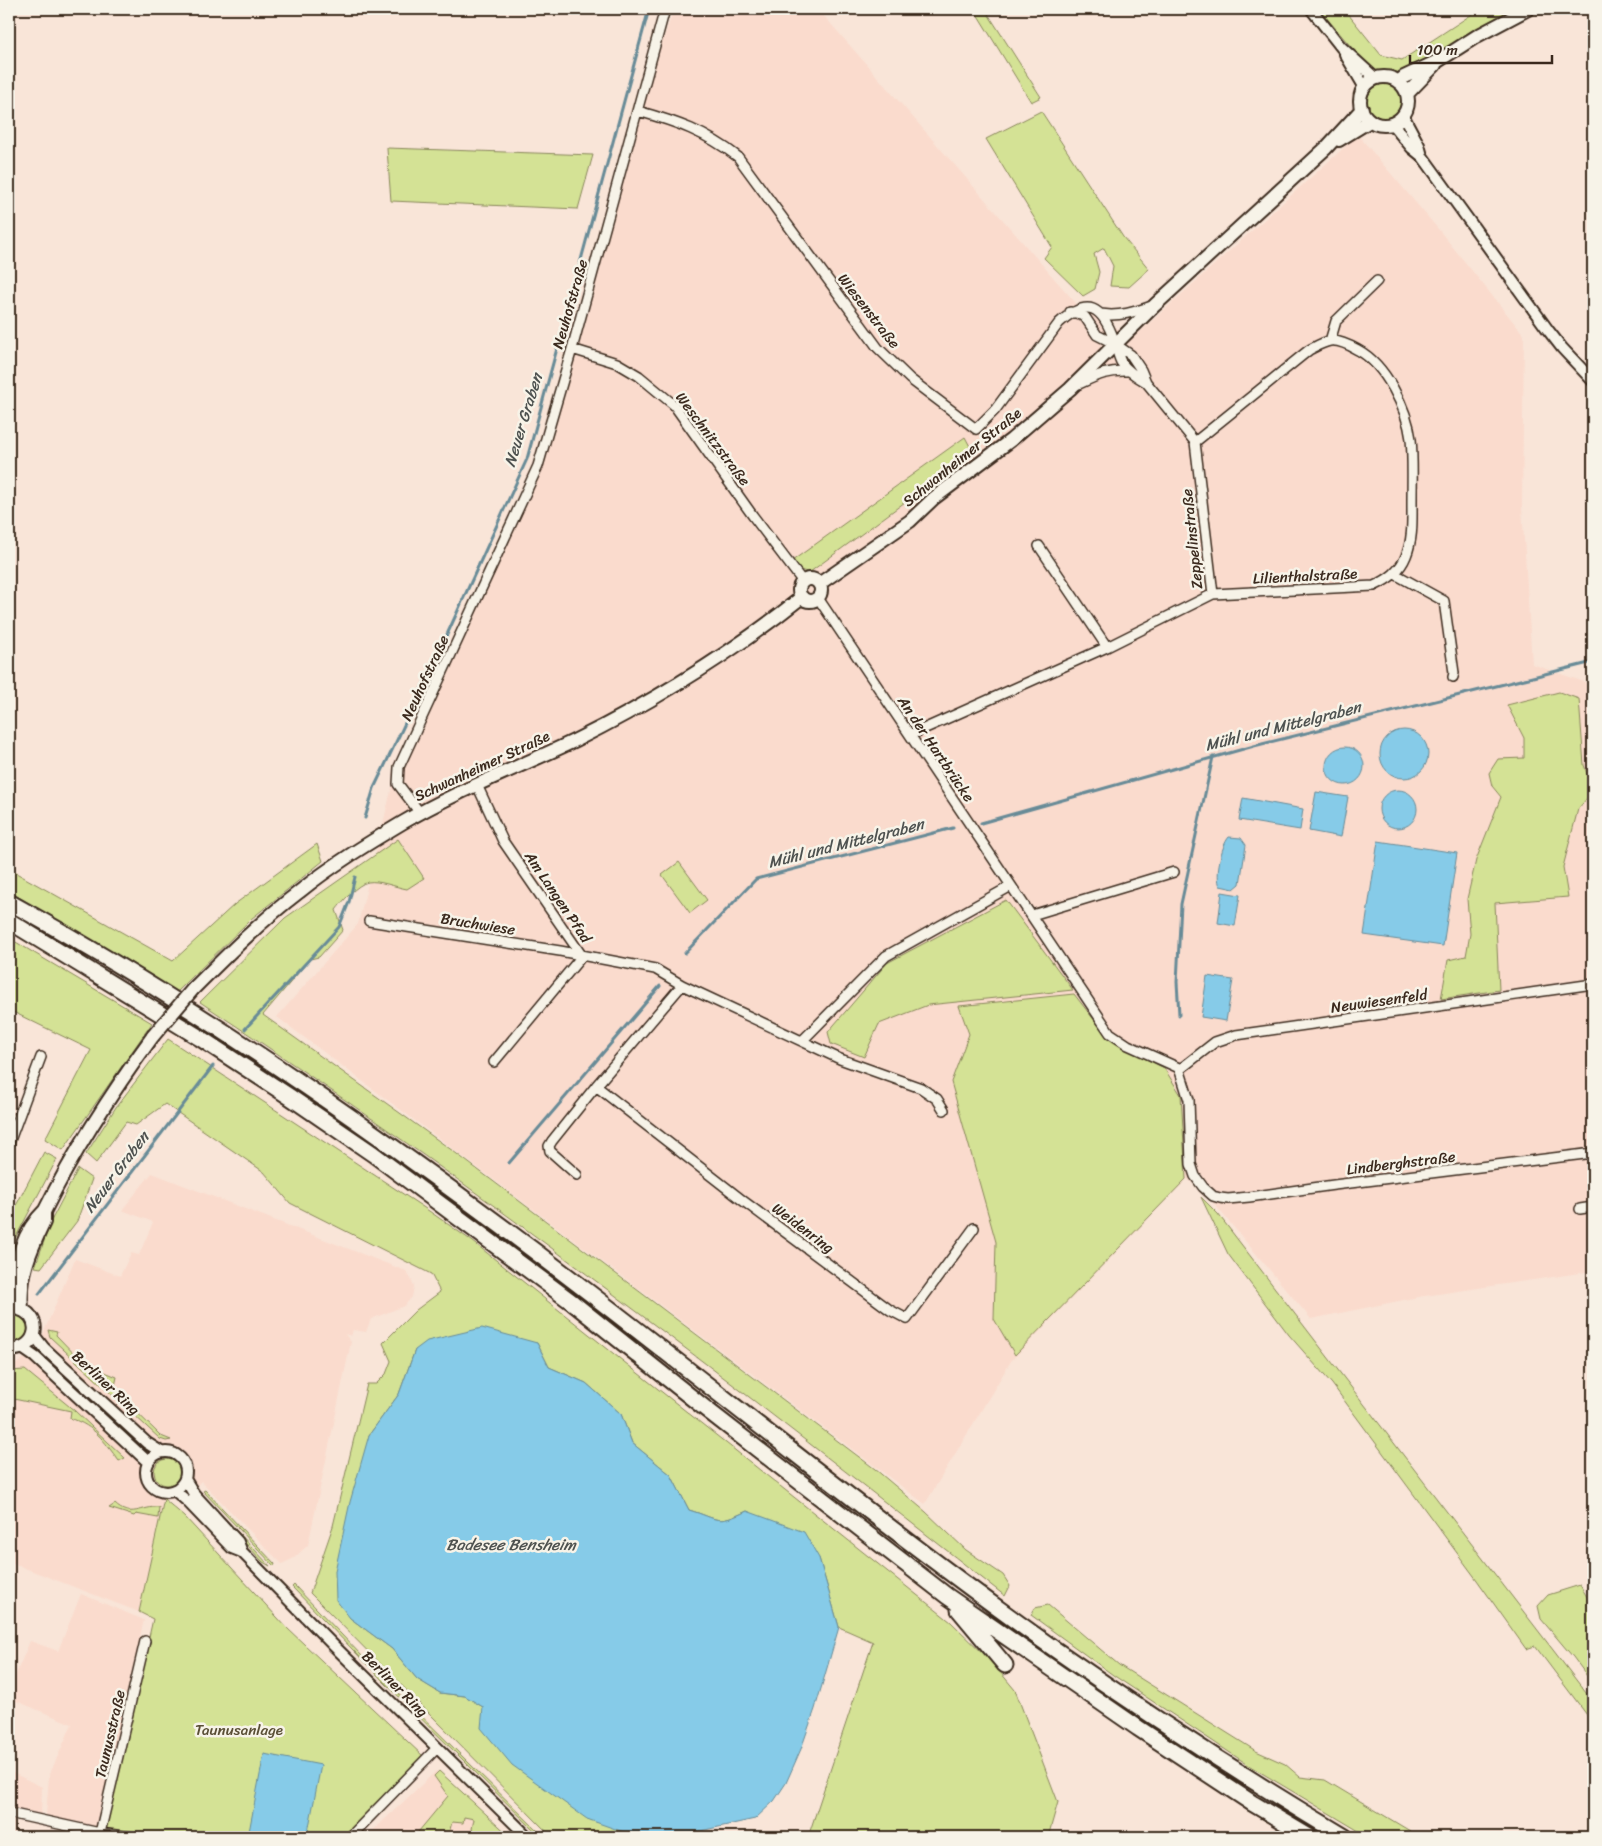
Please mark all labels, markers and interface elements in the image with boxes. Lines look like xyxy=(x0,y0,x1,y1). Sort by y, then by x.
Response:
scale bar xyxy=(1410,32,1552,64)
text: 100 m xyxy=(1417,37,1458,63)
street label: Neuhofstraße xyxy=(545,256,595,352)
street label: Wiesenstraße xyxy=(831,268,907,355)
water label: Neuer Graben xyxy=(495,367,552,470)
street label: Weschnitzstraße xyxy=(669,386,757,492)
street label: Schwanheimer Straße xyxy=(897,401,1027,513)
street label: Zeppelinstraße xyxy=(1174,487,1210,590)
street label: Lilienthalstraße xyxy=(1252,560,1358,592)
street label: Neuhofstraße xyxy=(394,630,456,725)
street label: An der Hartbrücke xyxy=(890,690,982,808)
water label: Mühl und Mittelgraben xyxy=(1202,692,1366,759)
street label: Schwanheimer Straße xyxy=(410,723,554,809)
water label: Mühl und Mittelgraben xyxy=(765,809,929,876)
street label: Am Langen Pfad xyxy=(517,845,599,949)
street label: Bruchwiese xyxy=(439,905,518,943)
street label: Neuwiesenfeld xyxy=(1329,981,1430,1021)
water label: Neuer Graben xyxy=(75,1123,158,1219)
street label: Lindberghstraße xyxy=(1345,1143,1457,1183)
street label: Weidenring xyxy=(766,1196,840,1260)
street label: Berliner Ring xyxy=(66,1344,146,1422)
water label: Badesee Bensheim xyxy=(446,1530,577,1559)
street label: Berliner Ring xyxy=(355,1644,435,1724)
street label: Taunusstraße xyxy=(87,1687,133,1781)
park label: Taunusanlage xyxy=(195,1717,283,1743)

